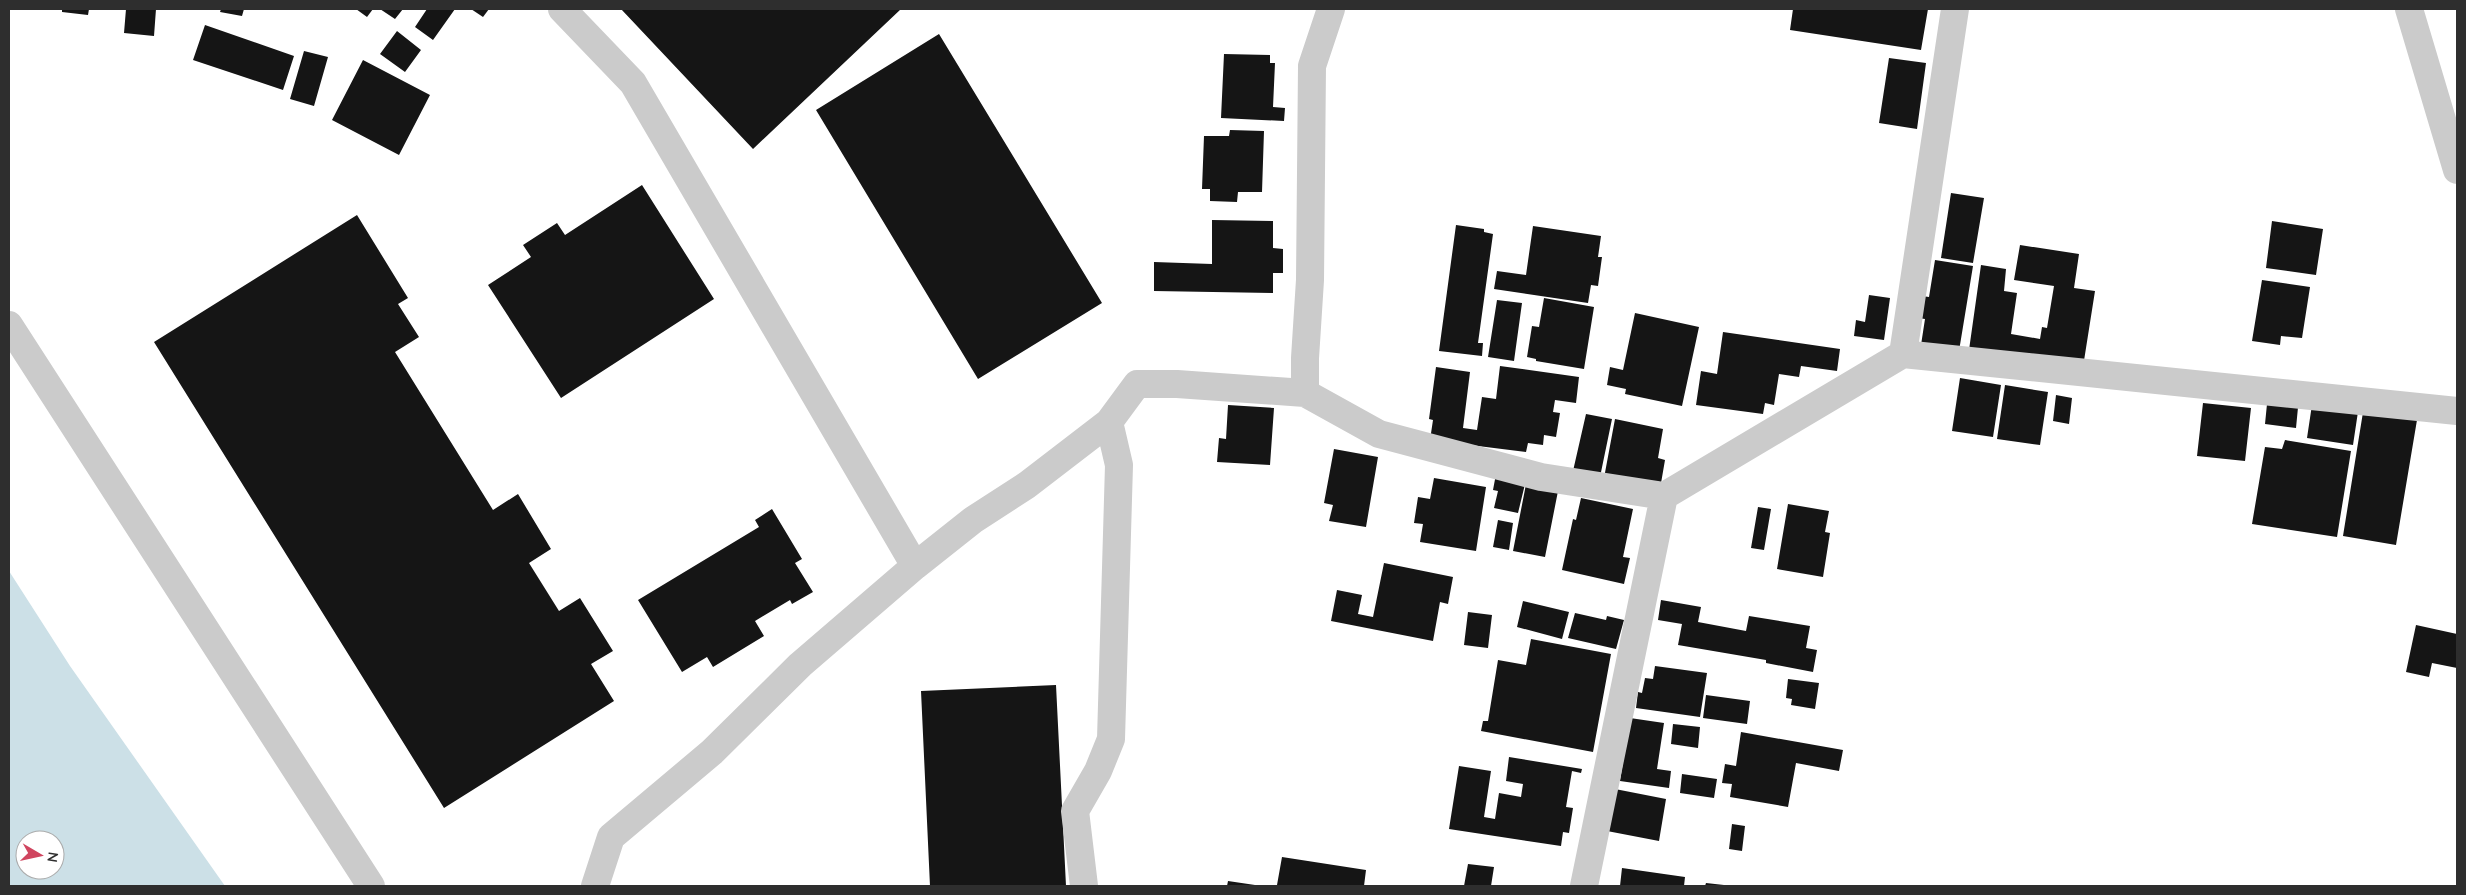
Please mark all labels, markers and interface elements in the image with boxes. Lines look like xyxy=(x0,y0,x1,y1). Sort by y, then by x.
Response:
north arrow xyxy=(15,830,65,880)
text: N xyxy=(43,851,63,864)

